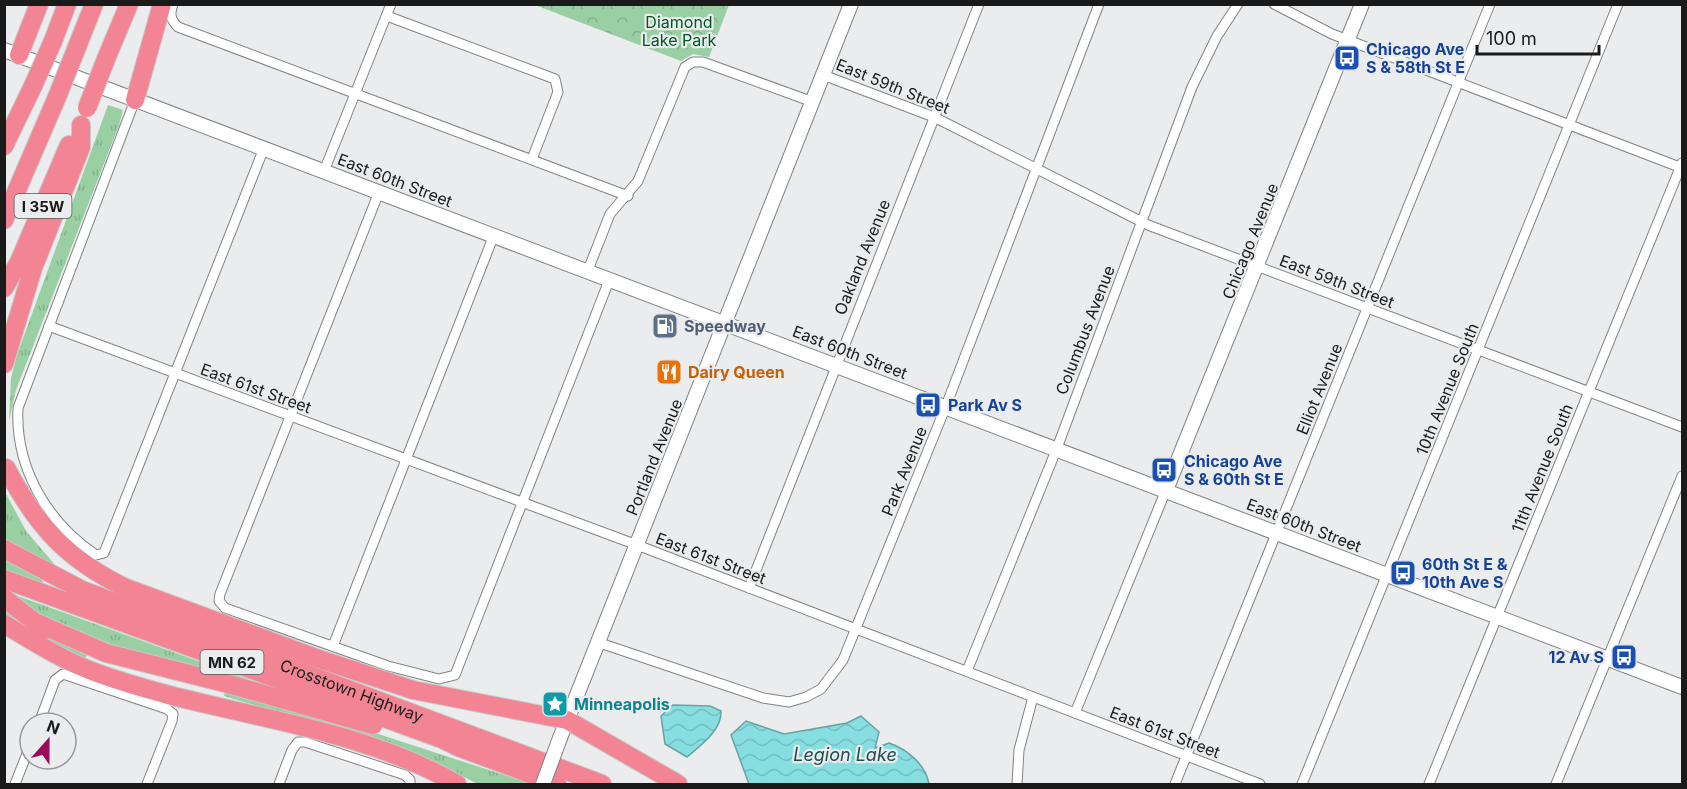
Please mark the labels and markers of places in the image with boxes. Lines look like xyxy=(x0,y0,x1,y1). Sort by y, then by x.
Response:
place label: Chicago Ave S & 58th St E xyxy=(1366,39,1465,77)
bus stop icon: Chicago Ave S & 58th St E xyxy=(1332,43,1362,73)
fuel station icon: Speedway xyxy=(650,311,680,341)
place label: Speedway xyxy=(684,316,766,336)
restaurant icon: Dairy Queen xyxy=(654,357,684,387)
place label: Dairy Queen xyxy=(688,362,785,382)
bus stop icon: Park Av S xyxy=(913,390,943,420)
place label: Park Av S xyxy=(948,395,1022,415)
place label: Chicago Ave S & 60th St E xyxy=(1184,451,1284,489)
bus stop icon: Chicago Ave S & 60th St E xyxy=(1149,455,1179,485)
place label: 60th St E & 10th Ave S xyxy=(1422,554,1508,592)
bus stop icon: 60th St E & 10th Ave S xyxy=(1388,558,1418,588)
bus stop icon: 12 Av S xyxy=(1609,642,1639,672)
place label: 12 Av S xyxy=(1549,647,1604,667)
place icon: Minneapolis xyxy=(540,689,570,719)
place label: Minneapolis xyxy=(574,694,670,714)

